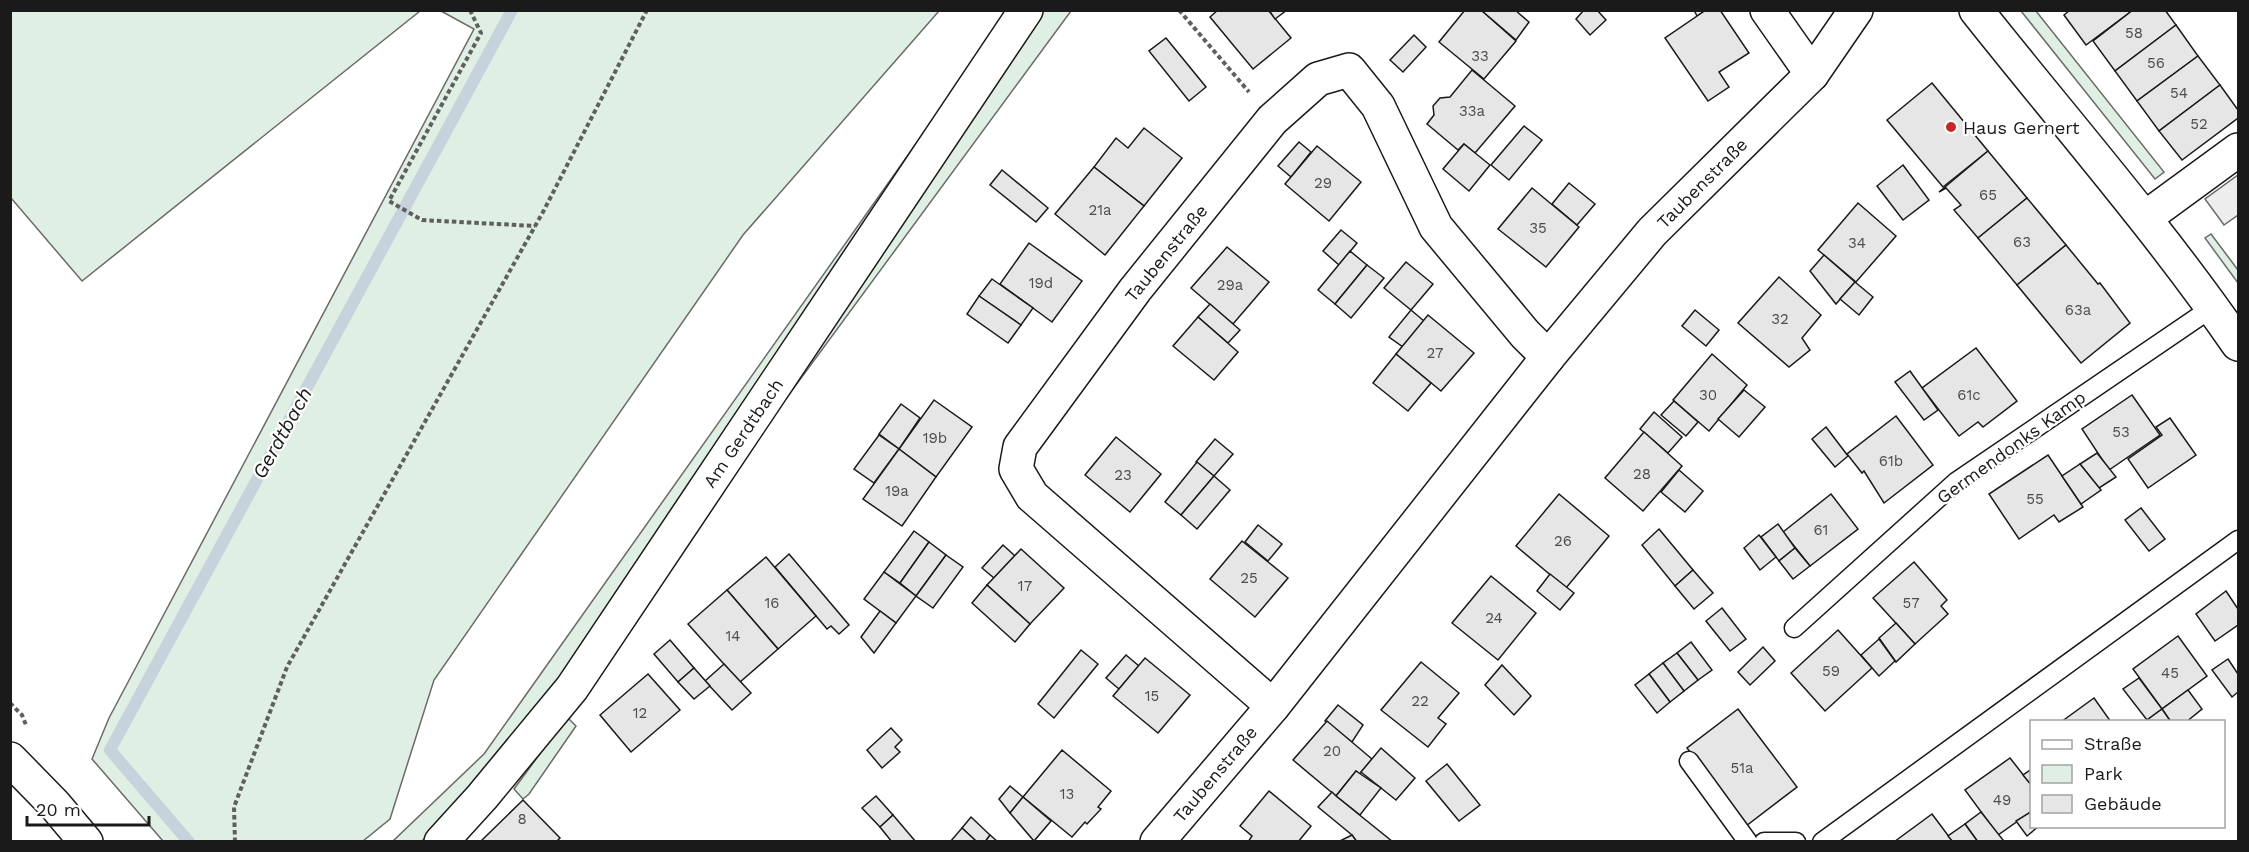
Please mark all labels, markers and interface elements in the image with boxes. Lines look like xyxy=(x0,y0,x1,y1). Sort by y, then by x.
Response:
house number: 58 xyxy=(2125,24,2143,42)
house number: 33 xyxy=(1471,47,1489,65)
house number: 56 xyxy=(2147,54,2165,72)
house number: 54 xyxy=(2170,84,2188,102)
house number: 33a xyxy=(1459,102,1485,120)
house number: 52 xyxy=(2190,115,2208,133)
place label: Haus Gernert xyxy=(1963,117,2080,138)
marker: Haus Gernert xyxy=(1944,120,1958,134)
street label: Taubenstraße xyxy=(1653,134,1751,232)
house number: 29 xyxy=(1314,174,1332,192)
house number: 65 xyxy=(1979,186,1997,204)
street label: Taubenstraße xyxy=(1120,200,1212,306)
house number: 21a xyxy=(1088,201,1112,219)
house number: 35 xyxy=(1529,219,1547,237)
house number: 63 xyxy=(2013,233,2031,251)
house number: 34 xyxy=(1848,234,1866,252)
house number: 19d xyxy=(1029,274,1053,292)
house number: 29a xyxy=(1217,276,1244,294)
house number: 63a xyxy=(2065,301,2092,319)
house number: 32 xyxy=(1771,310,1789,328)
house number: 27 xyxy=(1427,344,1443,362)
street label: Am Gerdtbach xyxy=(699,374,787,492)
water label: Gerdtbach xyxy=(247,383,317,483)
house number: 30 xyxy=(1699,386,1717,404)
street label: Germendonks Kamp xyxy=(1933,386,2089,508)
house number: 61c xyxy=(1957,386,1981,404)
house number: 53 xyxy=(2112,423,2130,441)
house number: 19b xyxy=(923,429,947,447)
house number: 61b xyxy=(1879,452,1903,470)
house number: 28 xyxy=(1633,465,1651,483)
house number: 23 xyxy=(1114,466,1132,484)
house number: 19a xyxy=(885,482,909,500)
house number: 55 xyxy=(2026,490,2044,508)
house number: 61 xyxy=(1814,521,1828,539)
house number: 26 xyxy=(1554,532,1572,550)
house number: 25 xyxy=(1240,569,1258,587)
house number: 17 xyxy=(1018,577,1032,595)
house number: 16 xyxy=(765,594,779,612)
house number: 57 xyxy=(1902,594,1920,612)
house number: 24 xyxy=(1485,609,1503,627)
house number: 14 xyxy=(725,627,741,645)
house number: 59 xyxy=(1822,662,1840,680)
house number: 45 xyxy=(2161,664,2179,682)
house number: 15 xyxy=(1145,687,1159,705)
house number: 22 xyxy=(1411,692,1429,710)
house number: 12 xyxy=(633,704,647,722)
legend xyxy=(2030,720,2225,828)
street label: Taubenstraße xyxy=(1169,722,1261,826)
text: Straße xyxy=(2084,733,2142,754)
house number: 20 xyxy=(1323,742,1341,760)
house number: 51a xyxy=(1730,759,1754,777)
text: Park xyxy=(2084,763,2123,784)
house number: 13 xyxy=(1060,785,1074,803)
scale bar xyxy=(27,789,148,827)
house number: 49 xyxy=(1993,791,2011,809)
text: Gebäude xyxy=(2084,793,2162,814)
text: 20 m xyxy=(36,799,81,820)
house number: 8 xyxy=(517,810,527,828)

